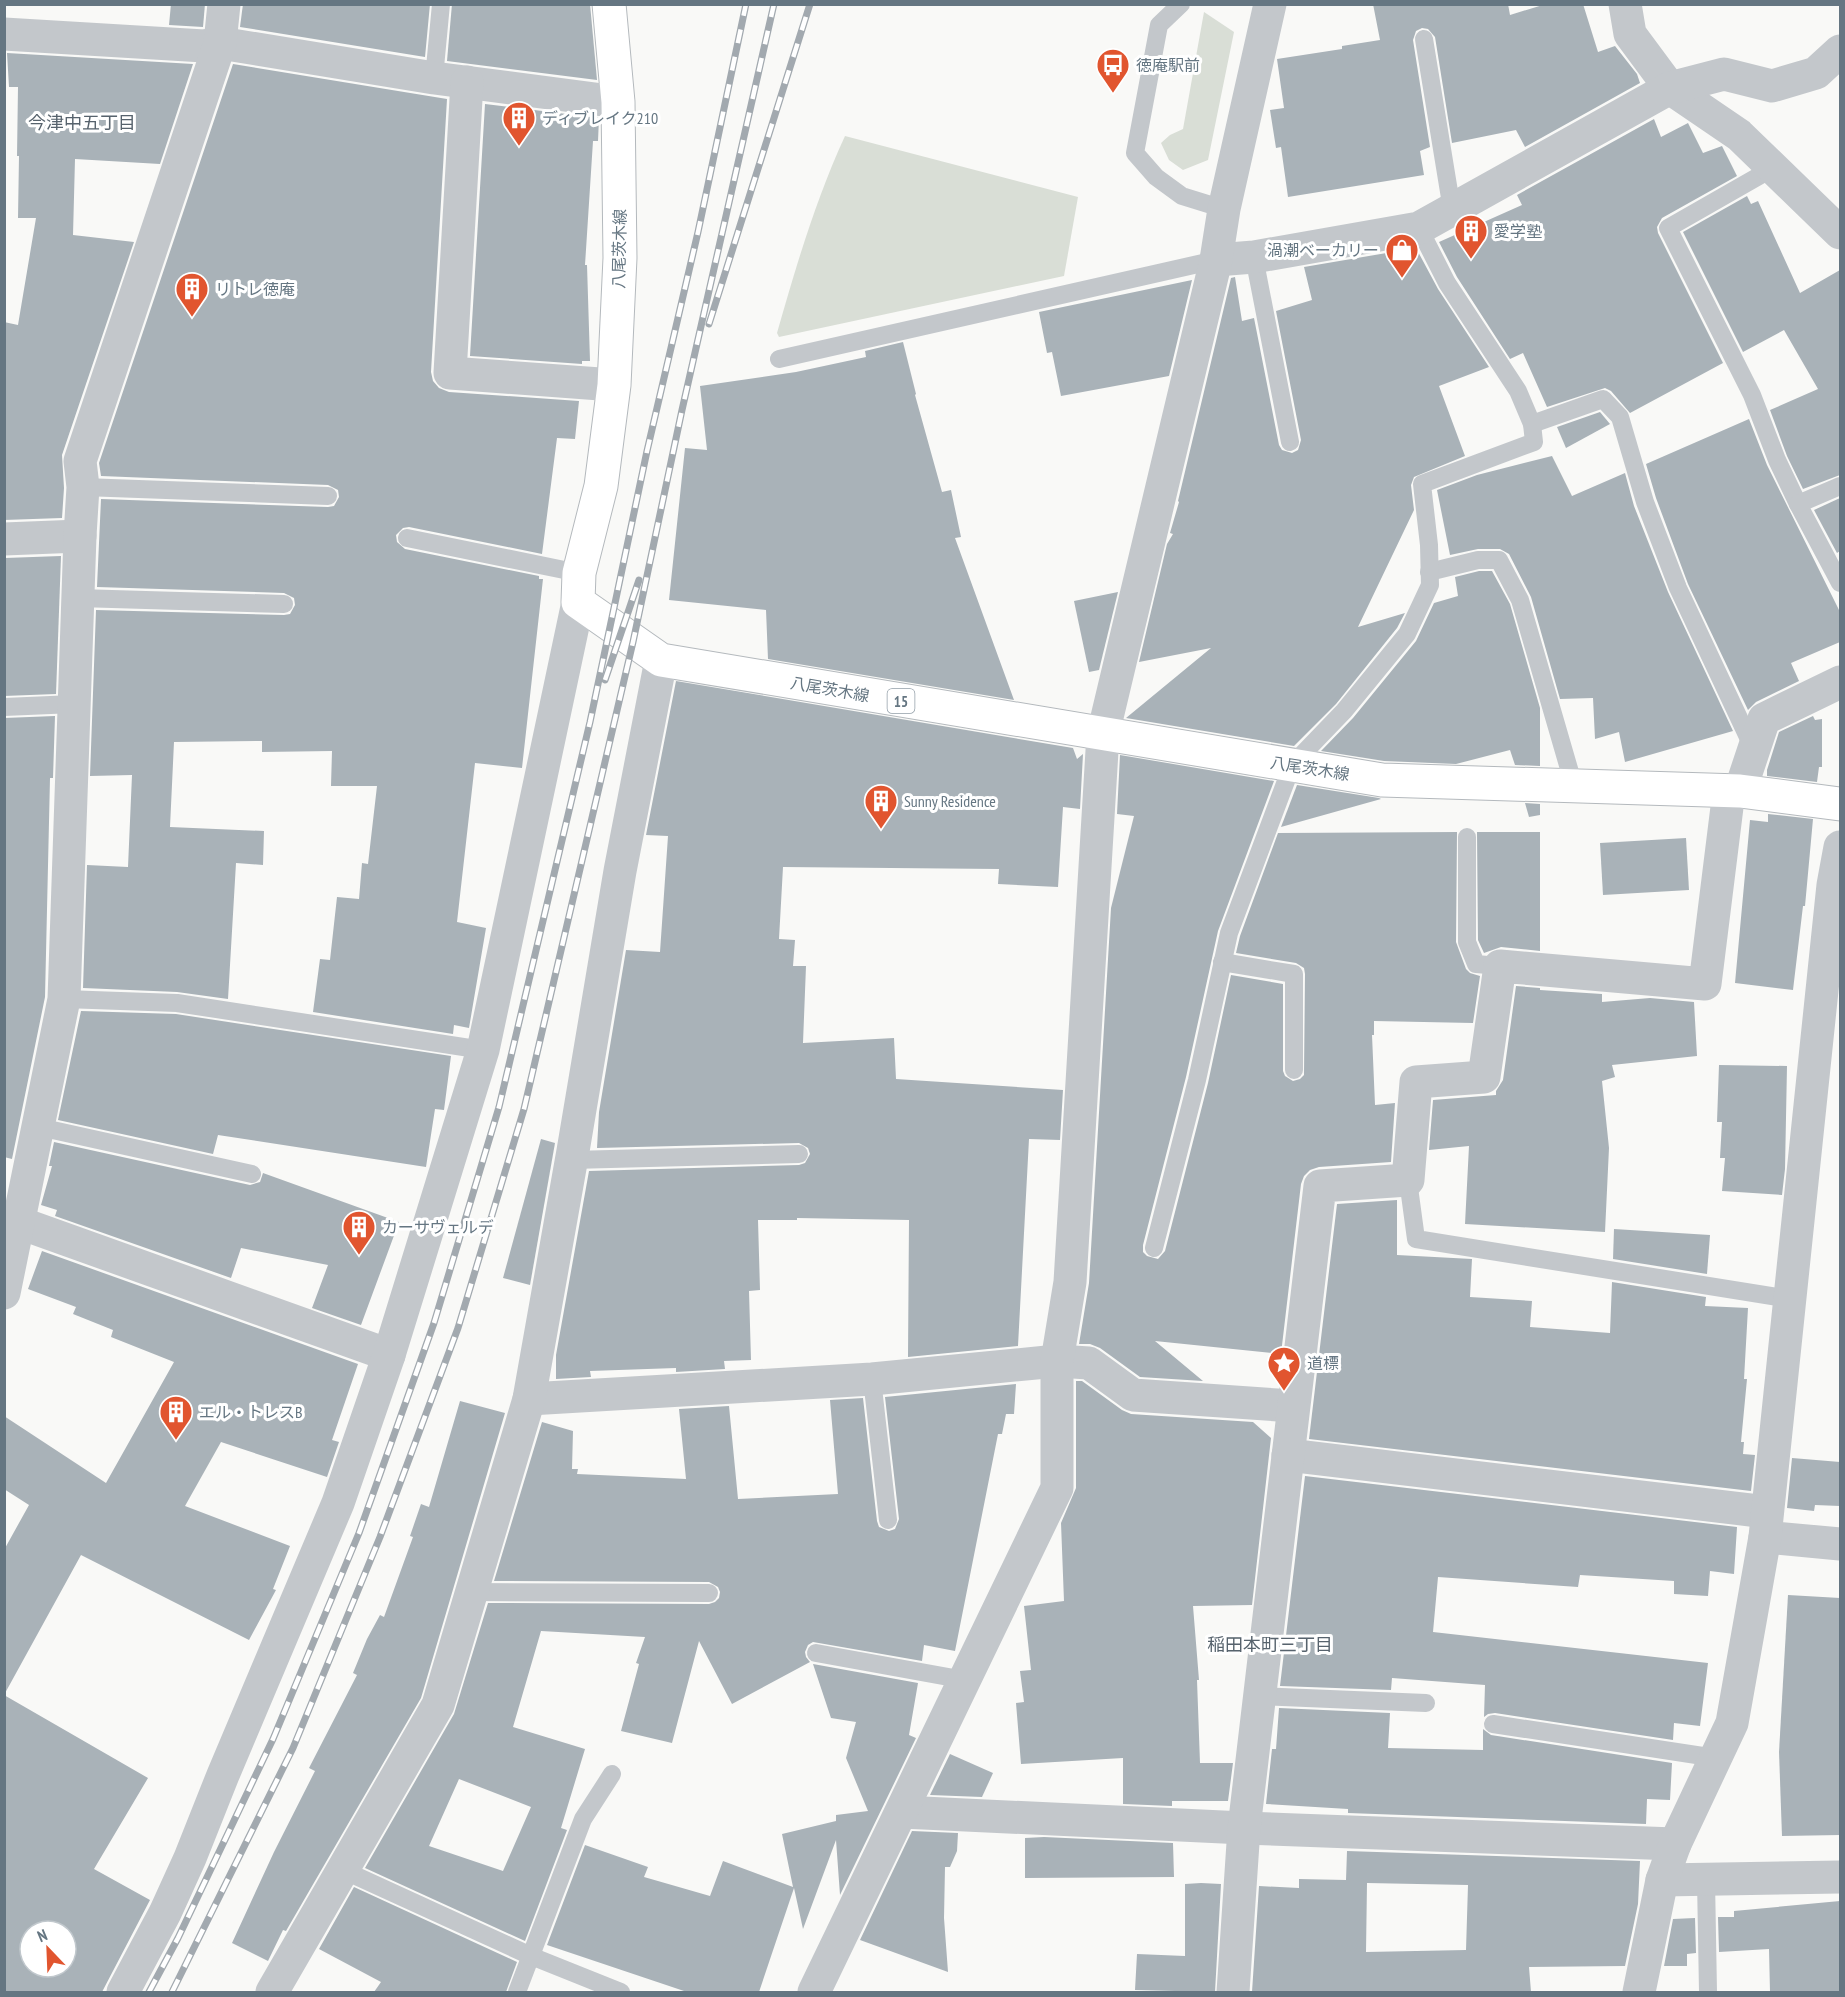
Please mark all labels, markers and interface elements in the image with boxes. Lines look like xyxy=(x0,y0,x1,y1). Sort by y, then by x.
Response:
bus stop icon: 徳庵駅前 xyxy=(1095,47,1131,94)
place label: 徳庵駅前 xyxy=(1136,55,1200,75)
building icon: ディブレイク210 xyxy=(501,100,537,147)
place label: ディブレイク210 xyxy=(542,108,658,128)
district label: 今津中五丁目 xyxy=(28,111,136,134)
street label: 八尾茨木線 xyxy=(608,209,630,289)
building icon: 愛学塾 xyxy=(1453,213,1489,260)
place label: 愛学塾 xyxy=(1494,221,1542,241)
shop icon: 渦潮ベーカリー xyxy=(1384,232,1420,279)
place label: 渦潮ベーカリー xyxy=(1267,240,1379,260)
building icon: リトレ徳庵 xyxy=(174,271,210,318)
place label: リトレ徳庵 xyxy=(215,279,295,299)
street label: 八尾茨木線 xyxy=(789,672,871,706)
road number: 15 xyxy=(888,689,914,713)
street label: 八尾茨木線 xyxy=(1269,752,1351,784)
building icon: Sunny Residence xyxy=(863,783,899,830)
place label: Sunny Residence xyxy=(904,791,996,811)
building icon: カーサヴェルデ xyxy=(341,1209,377,1256)
place label: カーサヴェルデ xyxy=(382,1217,494,1237)
place icon: 道標 xyxy=(1266,1345,1302,1392)
place label: 道標 xyxy=(1307,1353,1339,1373)
building icon: エル・トレスB xyxy=(158,1394,194,1441)
place label: エル・トレスB xyxy=(199,1402,303,1422)
district label: 稲田本町三丁目 xyxy=(1207,1633,1333,1656)
north arrow xyxy=(18,1919,78,1979)
text: N xyxy=(34,1924,50,1946)

